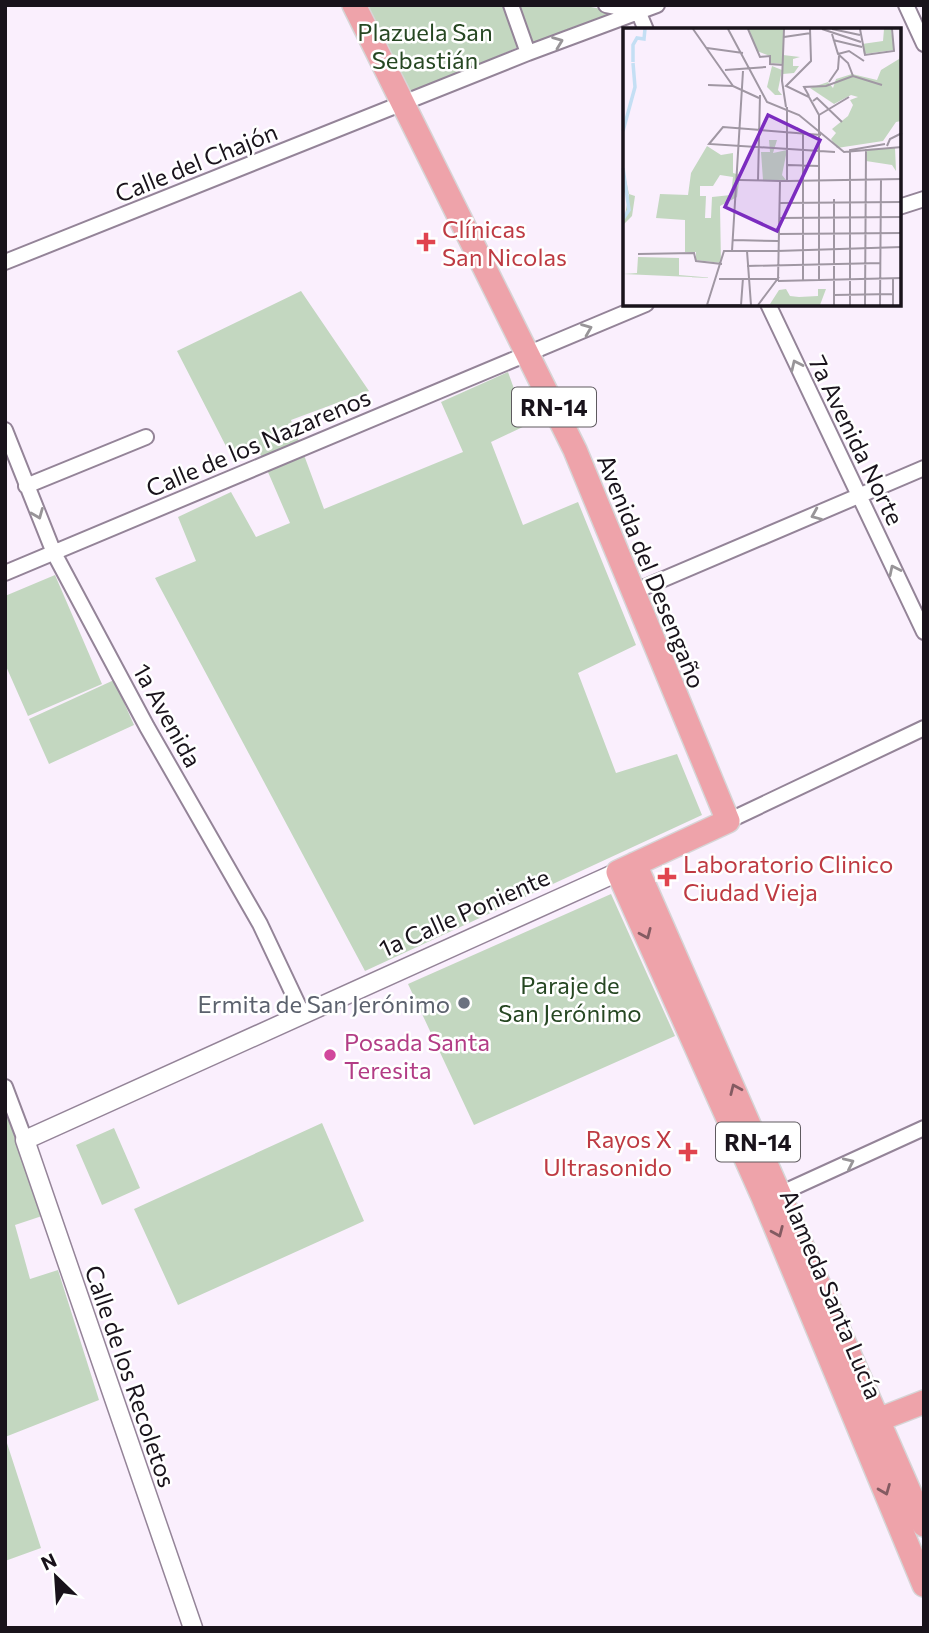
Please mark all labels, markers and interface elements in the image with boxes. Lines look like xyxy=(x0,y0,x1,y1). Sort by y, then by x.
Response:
park label: Plazuela San Sebastián xyxy=(357,17,493,74)
inset map xyxy=(623,28,901,306)
one-way arrow xyxy=(551,36,563,50)
street label: Calle del Chajón xyxy=(111,116,281,208)
place label: Clínicas San Nicolas xyxy=(442,214,567,271)
marker: Clínicas San Nicolas xyxy=(416,232,436,252)
one-way arrow xyxy=(580,323,592,337)
street label: 7a Avenida Norte xyxy=(803,351,911,529)
one-way arrow xyxy=(791,360,805,372)
street label: Calle de los Nazarenos xyxy=(141,382,375,502)
road number: RN-14 xyxy=(512,388,596,426)
street label: Avenida del Desengaño xyxy=(592,450,712,692)
one-way arrow xyxy=(811,506,823,520)
one-way arrow xyxy=(30,507,44,520)
one-way arrow xyxy=(889,565,903,578)
street label: 1a Avenida xyxy=(128,658,208,772)
place label: Laboratorio Clinico Ciudad Vieja xyxy=(683,849,893,906)
street label: 1a Calle Poniente xyxy=(374,861,554,963)
marker: Laboratorio Clinico Ciudad Vieja xyxy=(657,867,677,887)
one-way arrow xyxy=(638,927,652,940)
park label: Paraje de San Jerónimo xyxy=(498,970,642,1027)
place label: Ermita de San Jerónimo xyxy=(198,989,450,1018)
marker: Ermita de San Jerónimo xyxy=(456,995,472,1011)
place label: Posada Santa Teresita xyxy=(344,1027,490,1084)
marker: Posada Santa Teresita xyxy=(322,1047,338,1063)
one-way arrow xyxy=(729,1084,743,1096)
road number: RN-14 xyxy=(716,1122,800,1162)
place label: Rayos X Ultrasonido xyxy=(543,1124,672,1181)
marker: Rayos X Ultrasonido xyxy=(678,1142,698,1162)
one-way arrow xyxy=(841,1157,854,1171)
street label: Alameda Santa Lucía xyxy=(775,1185,889,1403)
one-way arrow xyxy=(769,1225,783,1237)
street label: Calle de los Recoletos xyxy=(79,1261,183,1491)
one-way arrow xyxy=(876,1483,890,1495)
north arrow xyxy=(21,1542,91,1612)
text: N xyxy=(37,1548,60,1575)

